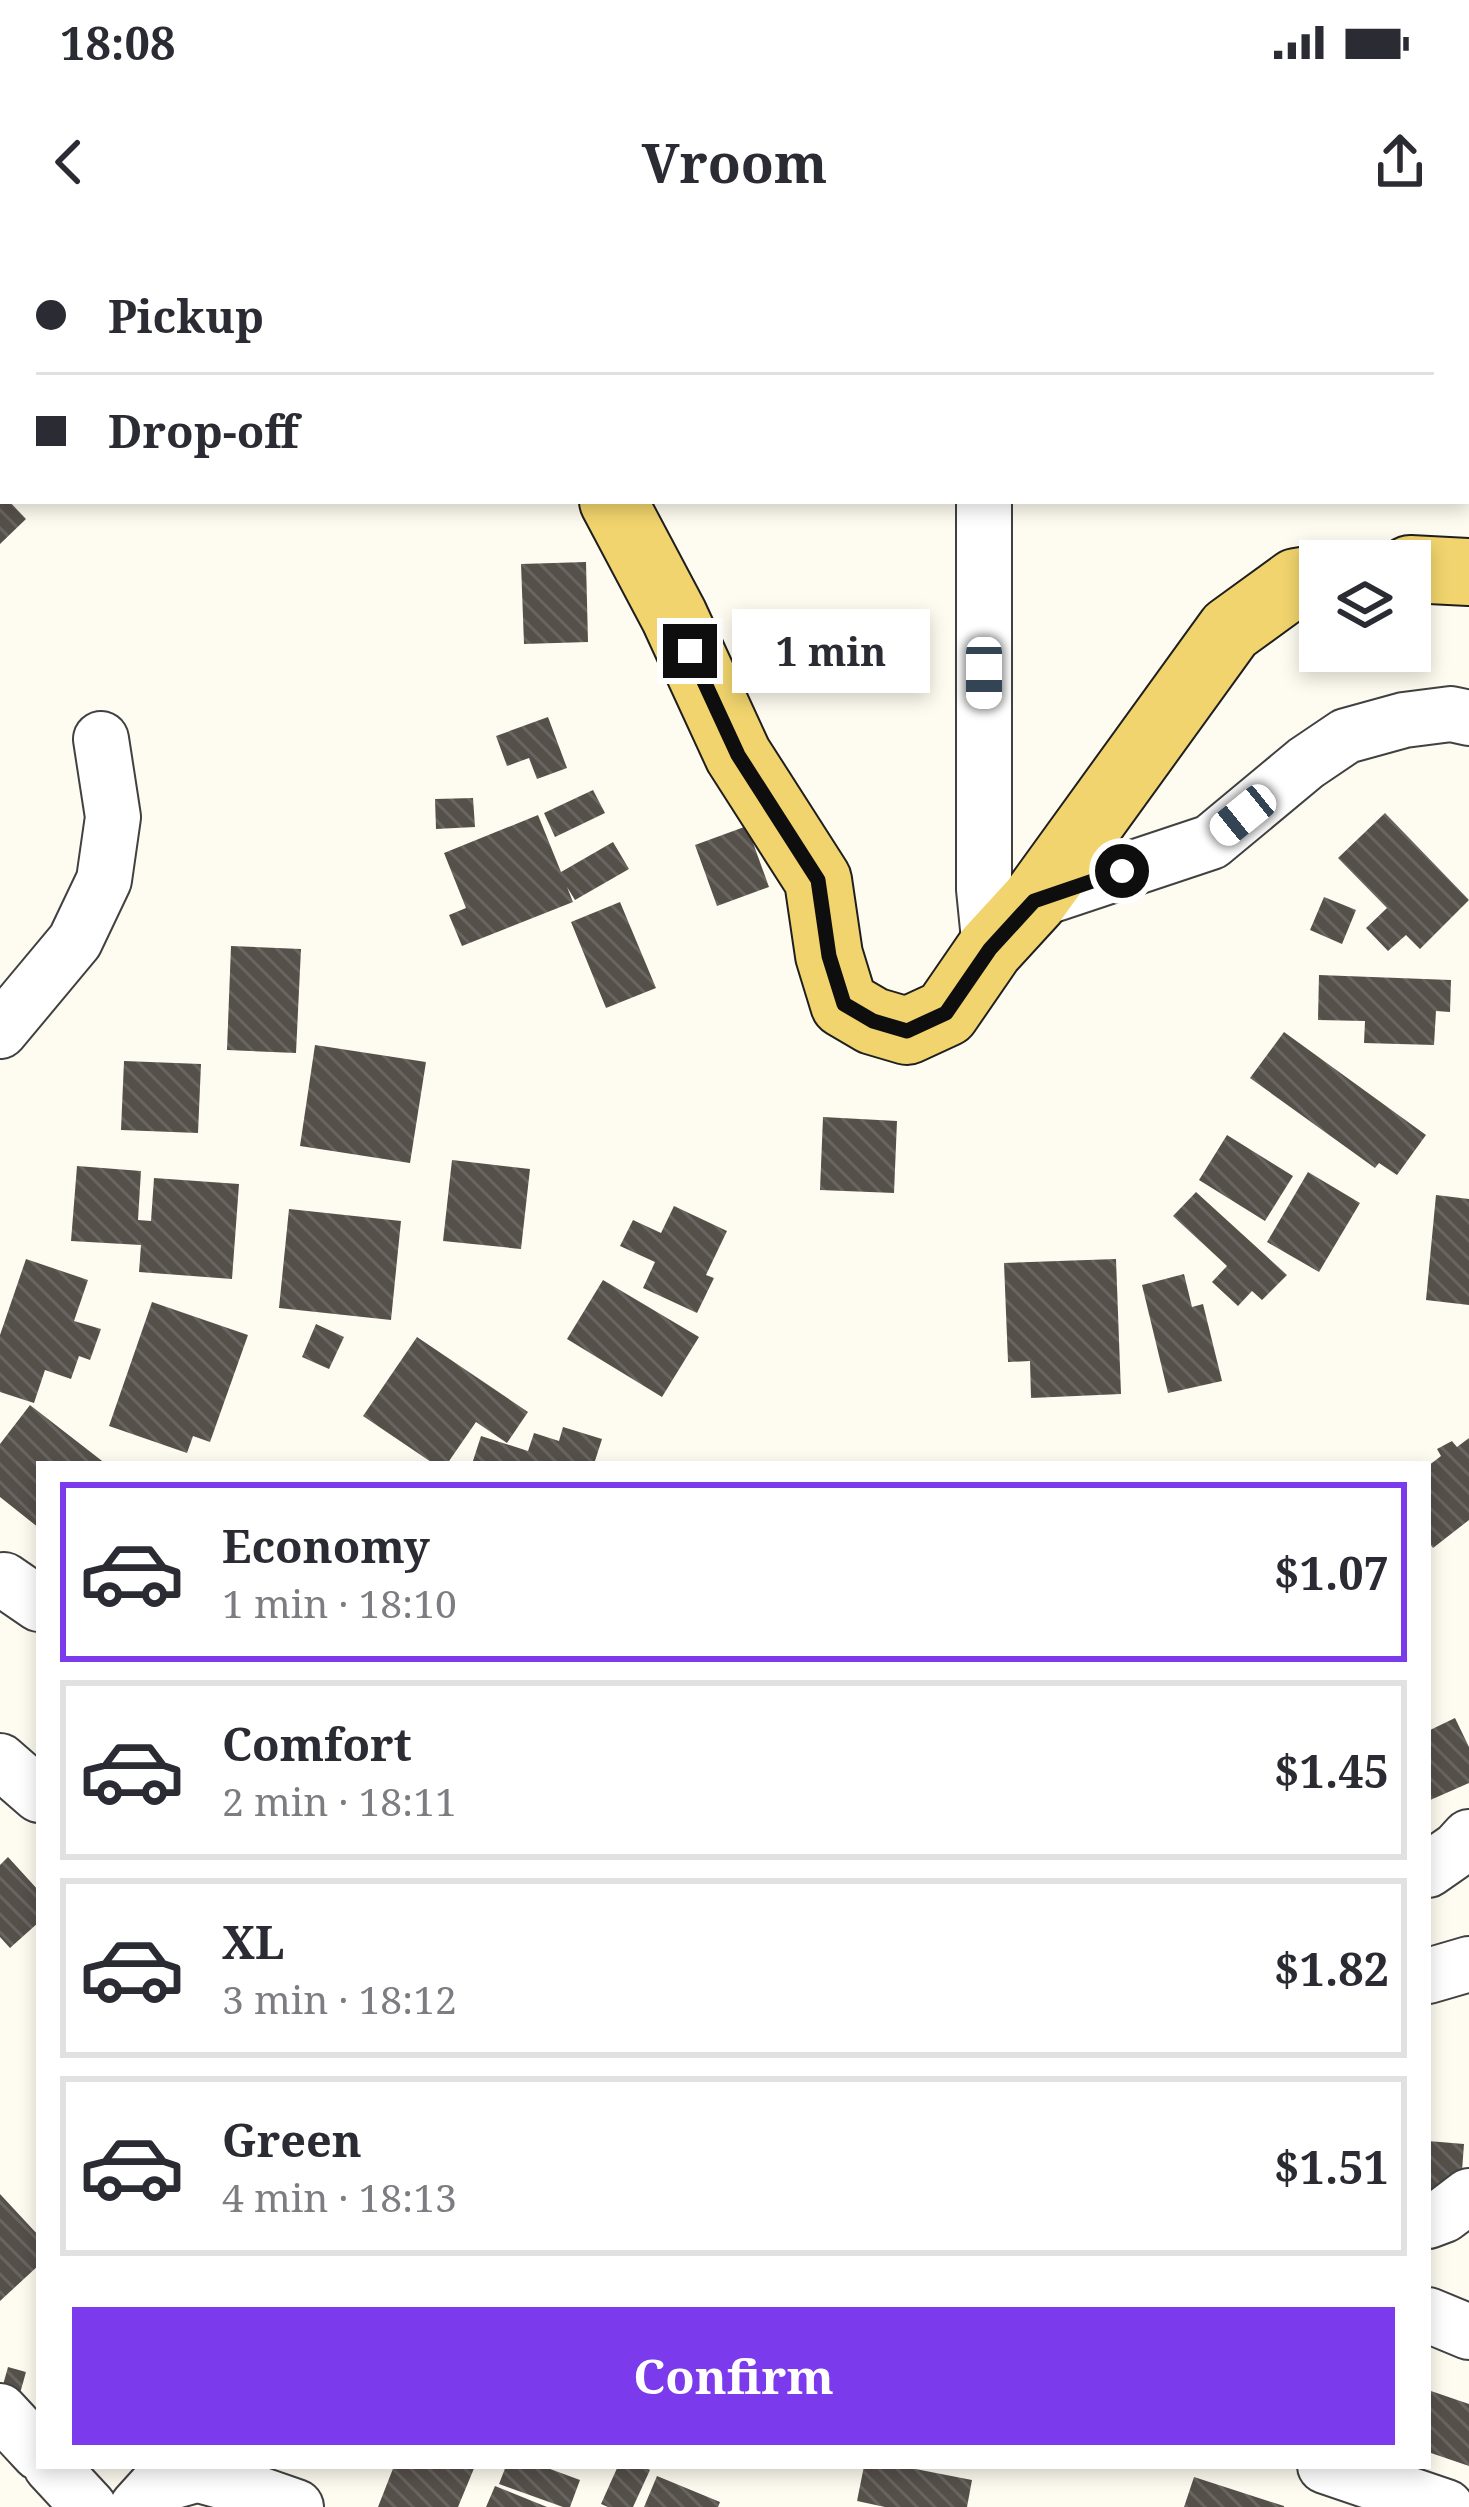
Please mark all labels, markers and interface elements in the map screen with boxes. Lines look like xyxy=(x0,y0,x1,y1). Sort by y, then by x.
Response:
text: 18:08 xyxy=(60,12,175,73)
text: Vroom xyxy=(642,125,827,199)
icon: back xyxy=(36,129,102,195)
icon: share xyxy=(1367,129,1433,195)
text: Pickup xyxy=(108,285,264,346)
text: Drop-off xyxy=(108,400,299,461)
map controls xyxy=(1299,540,1431,672)
button: layers xyxy=(1299,540,1431,672)
callout: 1 min xyxy=(732,609,930,693)
route end xyxy=(663,624,717,678)
text: 1 min xyxy=(776,624,886,677)
car xyxy=(966,637,1002,709)
car xyxy=(1204,778,1282,852)
route start xyxy=(1095,844,1149,898)
text: Economy xyxy=(222,1515,430,1576)
icon: car xyxy=(78,1518,186,1626)
text: $1.07 xyxy=(1274,1542,1389,1603)
text: 1 min · 18:10 xyxy=(222,1576,457,1629)
text: Comfort xyxy=(222,1713,412,1774)
icon: car xyxy=(78,1716,186,1824)
text: $1.45 xyxy=(1274,1740,1389,1801)
text: 2 min · 18:11 xyxy=(222,1774,457,1827)
text: XL xyxy=(222,1911,284,1972)
icon: car xyxy=(78,1914,186,2022)
text: $1.82 xyxy=(1274,1938,1389,1999)
text: 3 min · 18:12 xyxy=(222,1972,457,2025)
text: Green xyxy=(222,2109,362,2170)
icon: car xyxy=(78,2112,186,2220)
text: $1.51 xyxy=(1274,2136,1389,2197)
text: 4 min · 18:13 xyxy=(222,2170,457,2223)
button: Confirm xyxy=(72,2307,1395,2445)

